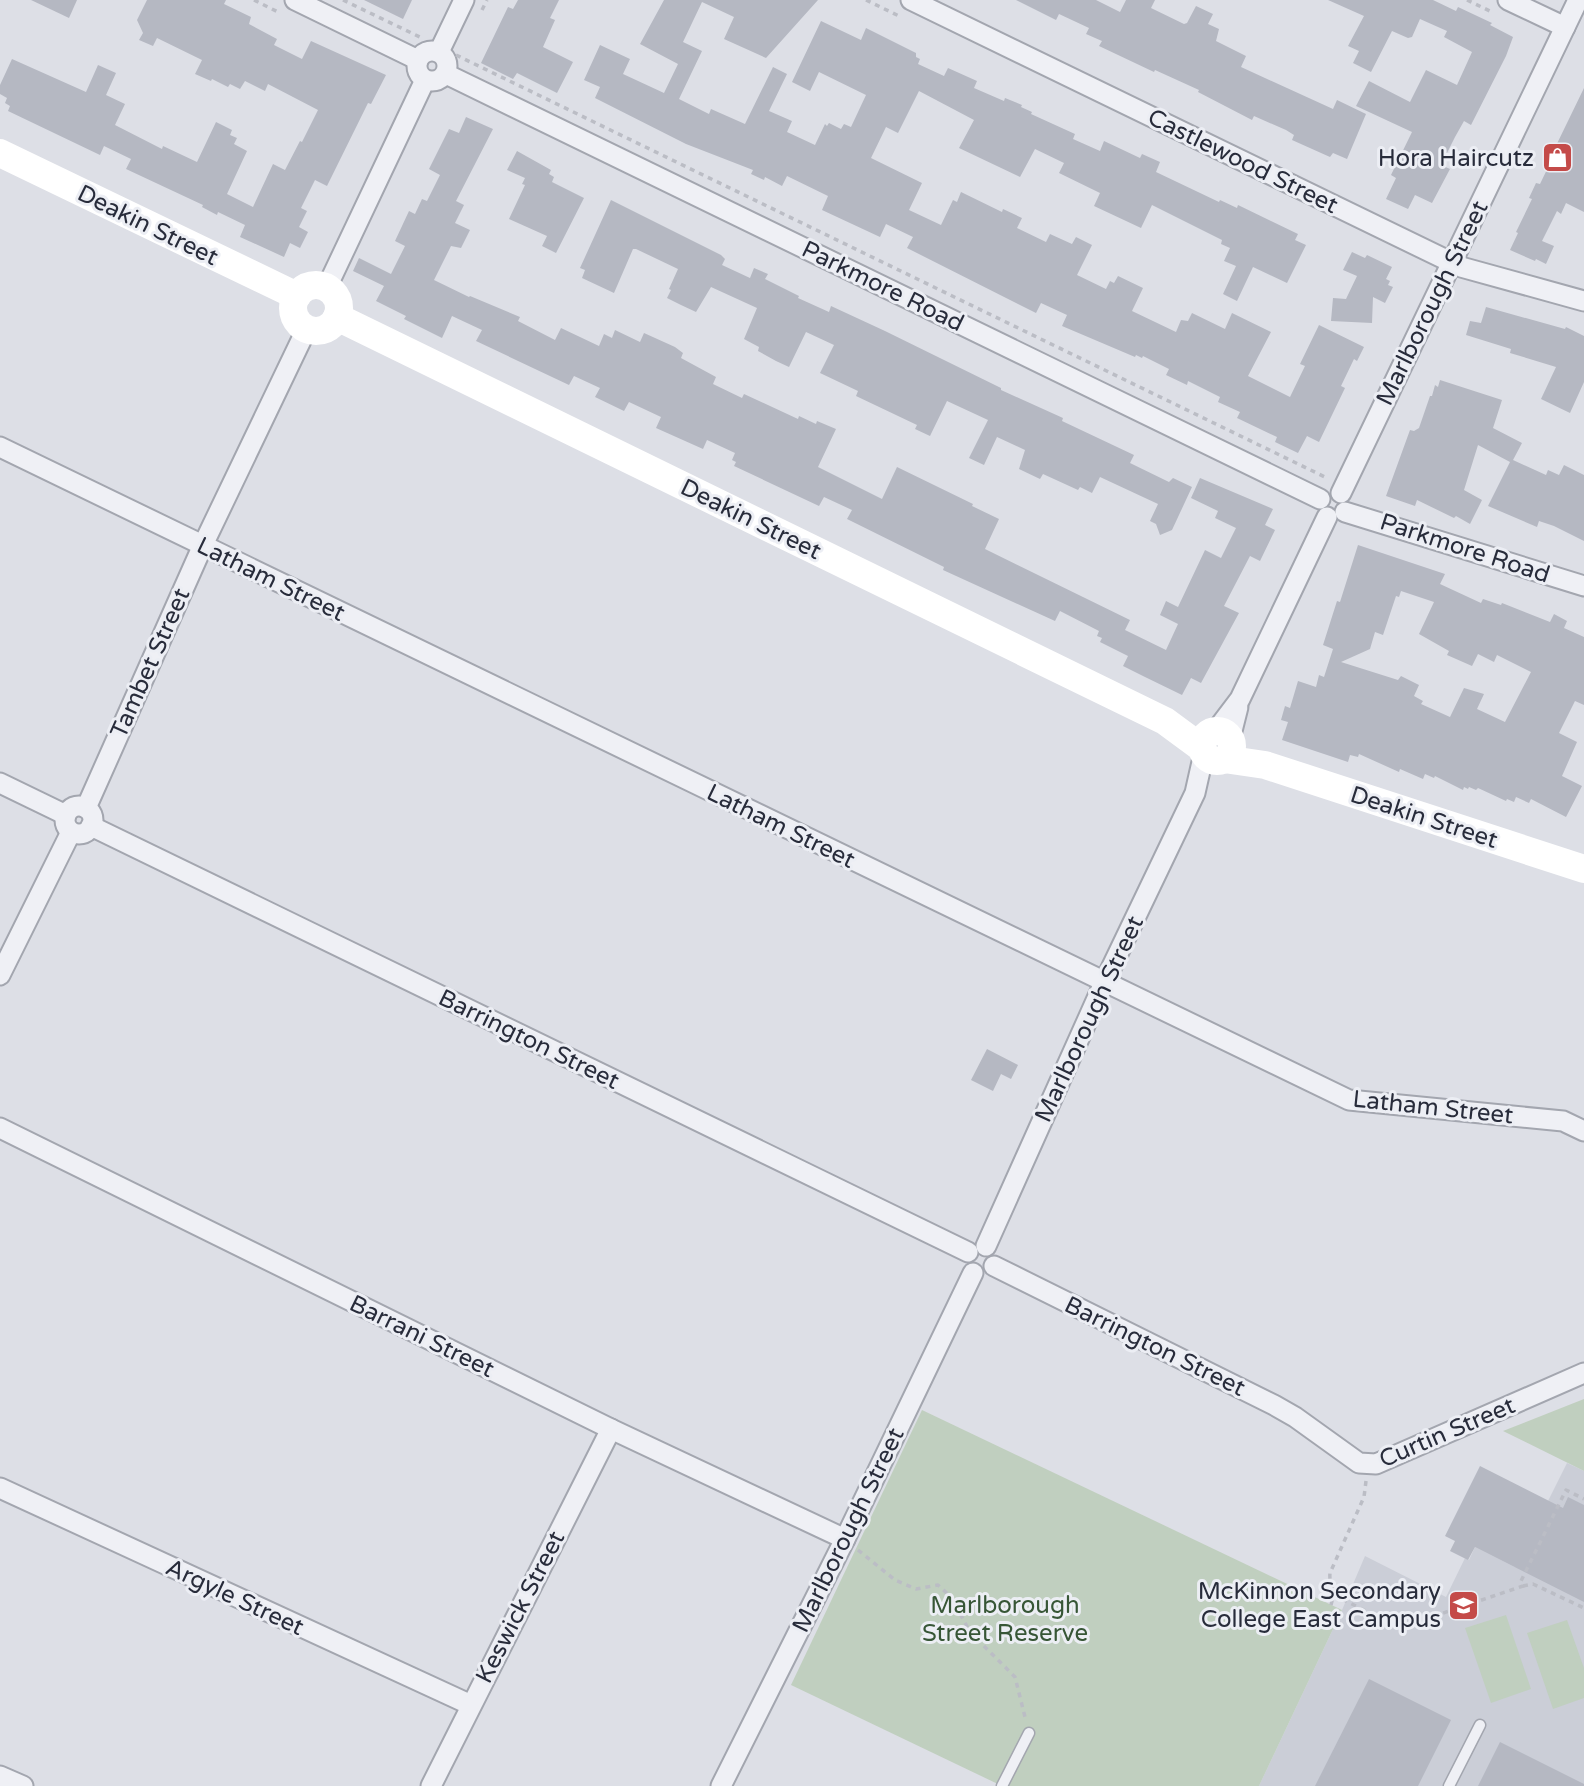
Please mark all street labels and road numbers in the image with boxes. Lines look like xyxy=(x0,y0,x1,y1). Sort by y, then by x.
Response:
street label: Castlewood Street xyxy=(1143,103,1343,220)
street label: Deakin Street xyxy=(73,179,223,272)
street label: Marlborough Street xyxy=(1370,196,1495,410)
street label: Parkmore Road xyxy=(797,235,969,338)
street label: Deakin Street xyxy=(676,473,826,566)
street label: Parkmore Road xyxy=(1376,507,1553,590)
street label: Latham Street xyxy=(192,531,350,628)
street label: Tambet Street xyxy=(104,584,196,743)
street label: Latham Street xyxy=(702,778,860,875)
street label: Deakin Street xyxy=(1347,780,1501,855)
street label: Marlborough Street xyxy=(1029,911,1150,1127)
street label: Barrington Street xyxy=(434,983,624,1096)
street label: Latham Street xyxy=(1351,1085,1515,1130)
street label: Barrani Street xyxy=(345,1289,499,1384)
street label: Barrington Street xyxy=(1060,1290,1250,1403)
street label: Curtin Street xyxy=(1375,1391,1520,1474)
street label: Marlborough Street xyxy=(786,1423,911,1637)
street label: Keswick Street xyxy=(470,1526,571,1688)
street label: Argyle Street xyxy=(161,1553,308,1642)

